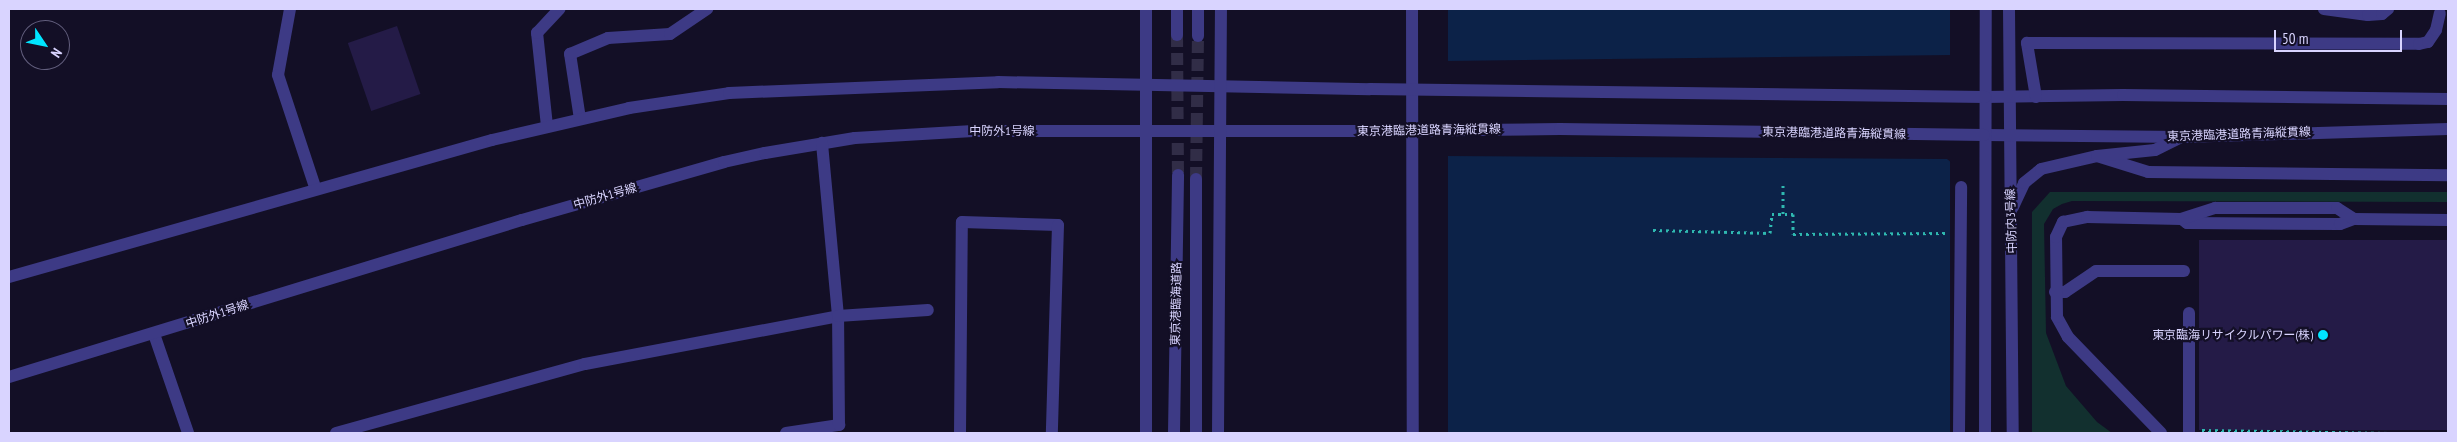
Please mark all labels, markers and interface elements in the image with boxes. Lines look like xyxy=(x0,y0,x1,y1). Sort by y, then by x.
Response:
north arrow xyxy=(20,20,70,70)
scale bar xyxy=(2277,20,2404,52)
text: 50 m xyxy=(2282,29,2308,48)
text: N xyxy=(47,45,66,61)
street label: 東京港臨港道路青海縦貫線 xyxy=(1357,122,1501,138)
street label: 中防外1号線 xyxy=(969,124,1035,138)
street label: 東京港臨港道路青海縦貫線 xyxy=(2167,124,2311,144)
street label: 東京港臨港道路青海縦貫線 xyxy=(1762,125,1906,141)
street label: 中防外1号線 xyxy=(572,180,638,212)
street label: 中防内3号線 xyxy=(2003,188,2019,254)
street label: 東京港臨海道路 xyxy=(1168,262,1184,346)
street label: 中防外1号線 xyxy=(184,297,250,331)
place label: 東京臨海リサイクルパワー(株) xyxy=(2151,328,2313,342)
marker: 東京臨海リサイクルパワー(株) xyxy=(2317,329,2329,341)

